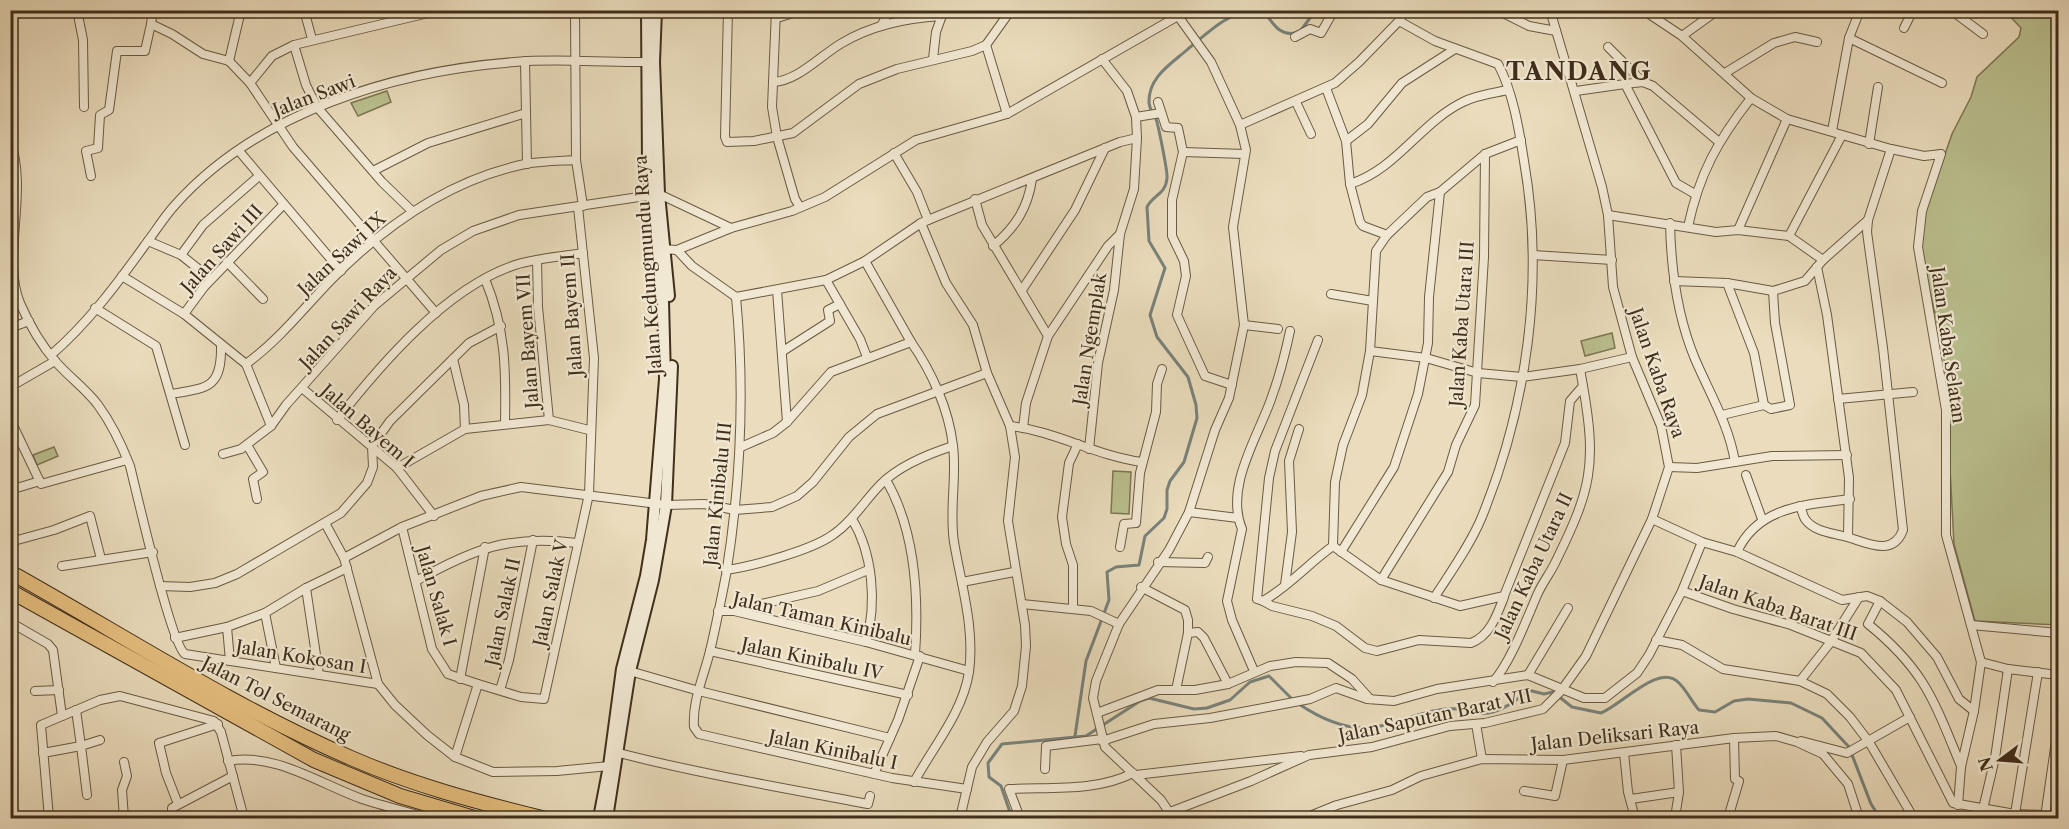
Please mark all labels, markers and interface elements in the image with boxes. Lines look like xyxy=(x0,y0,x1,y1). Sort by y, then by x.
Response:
district label: TANDANG xyxy=(1506,57,1652,86)
street label: Jalan Sawi xyxy=(267,70,359,123)
street label: Jalan Kedungmundu Raya xyxy=(629,154,667,379)
street label: Jalan Sawi III xyxy=(174,200,268,300)
street label: Jalan Sawi IX xyxy=(291,207,391,302)
street label: Jalan Kaba Utara III xyxy=(1445,240,1479,411)
street label: Jalan Bayem II xyxy=(557,253,587,380)
street label: Jalan Sawi Raya xyxy=(293,262,402,376)
street label: Jalan Kaba Selatan xyxy=(1926,262,1970,425)
street label: Jalan Ngemplak xyxy=(1068,270,1112,410)
street label: Jalan Bayem VII xyxy=(512,273,544,412)
street label: Jalan Kaba Raya xyxy=(1623,302,1690,441)
street label: Jalan Bayem I xyxy=(314,378,418,472)
street label: Jalan Kinibalu III xyxy=(699,421,737,570)
street label: Jalan Kaba Utara II xyxy=(1489,489,1578,646)
street label: Jalan Salak V xyxy=(528,537,573,651)
street label: Jalan Salak I xyxy=(410,540,461,649)
street label: Jalan Salak II xyxy=(480,556,525,671)
street label: Jalan Kaba Barat III xyxy=(1693,570,1860,645)
street label: Jalan Taman Kinibalu xyxy=(728,587,913,650)
street label: Jalan Kinibalu IV xyxy=(736,633,886,685)
street label: Jalan Kokosan I xyxy=(231,635,368,678)
street label: Jalan Tol Semarang xyxy=(195,651,354,746)
street label: Jalan Saputan Barat VII xyxy=(1333,685,1534,748)
street label: Jalan Deliksari Raya xyxy=(1527,716,1701,756)
street label: Jalan Kinibalu I xyxy=(764,725,899,774)
north arrow xyxy=(1970,730,2030,790)
text: N xyxy=(1974,755,1997,774)

